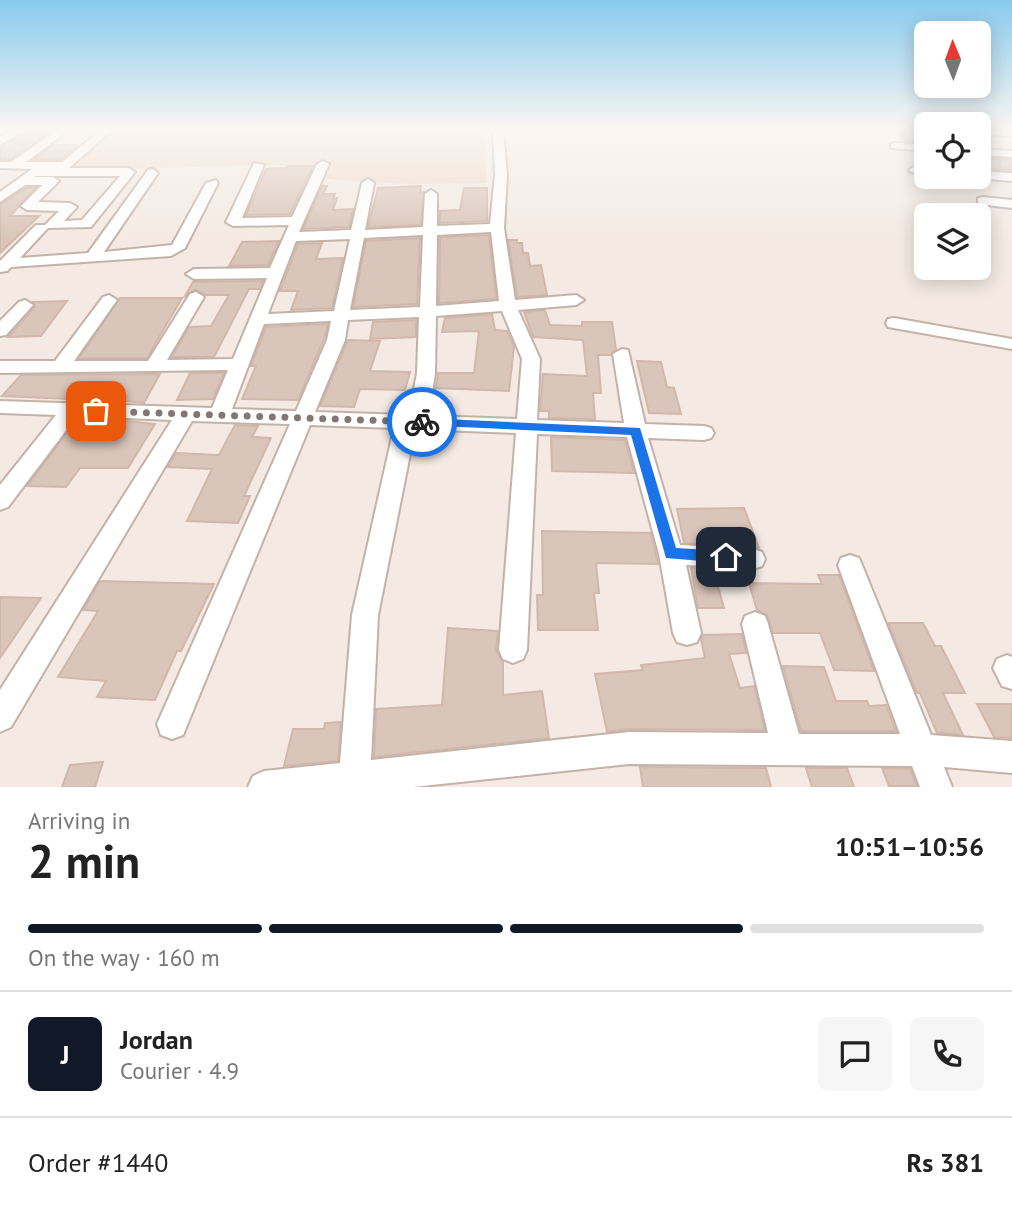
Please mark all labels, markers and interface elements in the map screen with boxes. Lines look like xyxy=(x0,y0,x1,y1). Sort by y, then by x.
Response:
north arrow xyxy=(914,21,990,98)
map controls xyxy=(914,21,991,280)
button: locate xyxy=(914,112,991,189)
button: layers xyxy=(914,203,991,280)
pin xyxy=(66,381,126,441)
courier xyxy=(387,387,457,457)
icon: bag xyxy=(77,392,115,430)
icon: bike xyxy=(403,403,441,441)
pin xyxy=(696,527,756,587)
icon: home xyxy=(707,538,745,576)
text: Arriving in xyxy=(28,806,130,835)
text: 10:51–10:56 xyxy=(835,830,984,863)
text: 2 min xyxy=(28,831,140,891)
text: On the way · 160 m xyxy=(28,943,220,972)
button: chat xyxy=(818,1017,892,1091)
button: phone xyxy=(910,1017,984,1091)
text: Jordan xyxy=(120,1023,193,1056)
text: J xyxy=(61,1038,69,1071)
text: Courier · 4.9 xyxy=(120,1056,239,1085)
text: Order #1440 xyxy=(28,1146,168,1179)
text: Rs 381 xyxy=(907,1146,984,1179)

